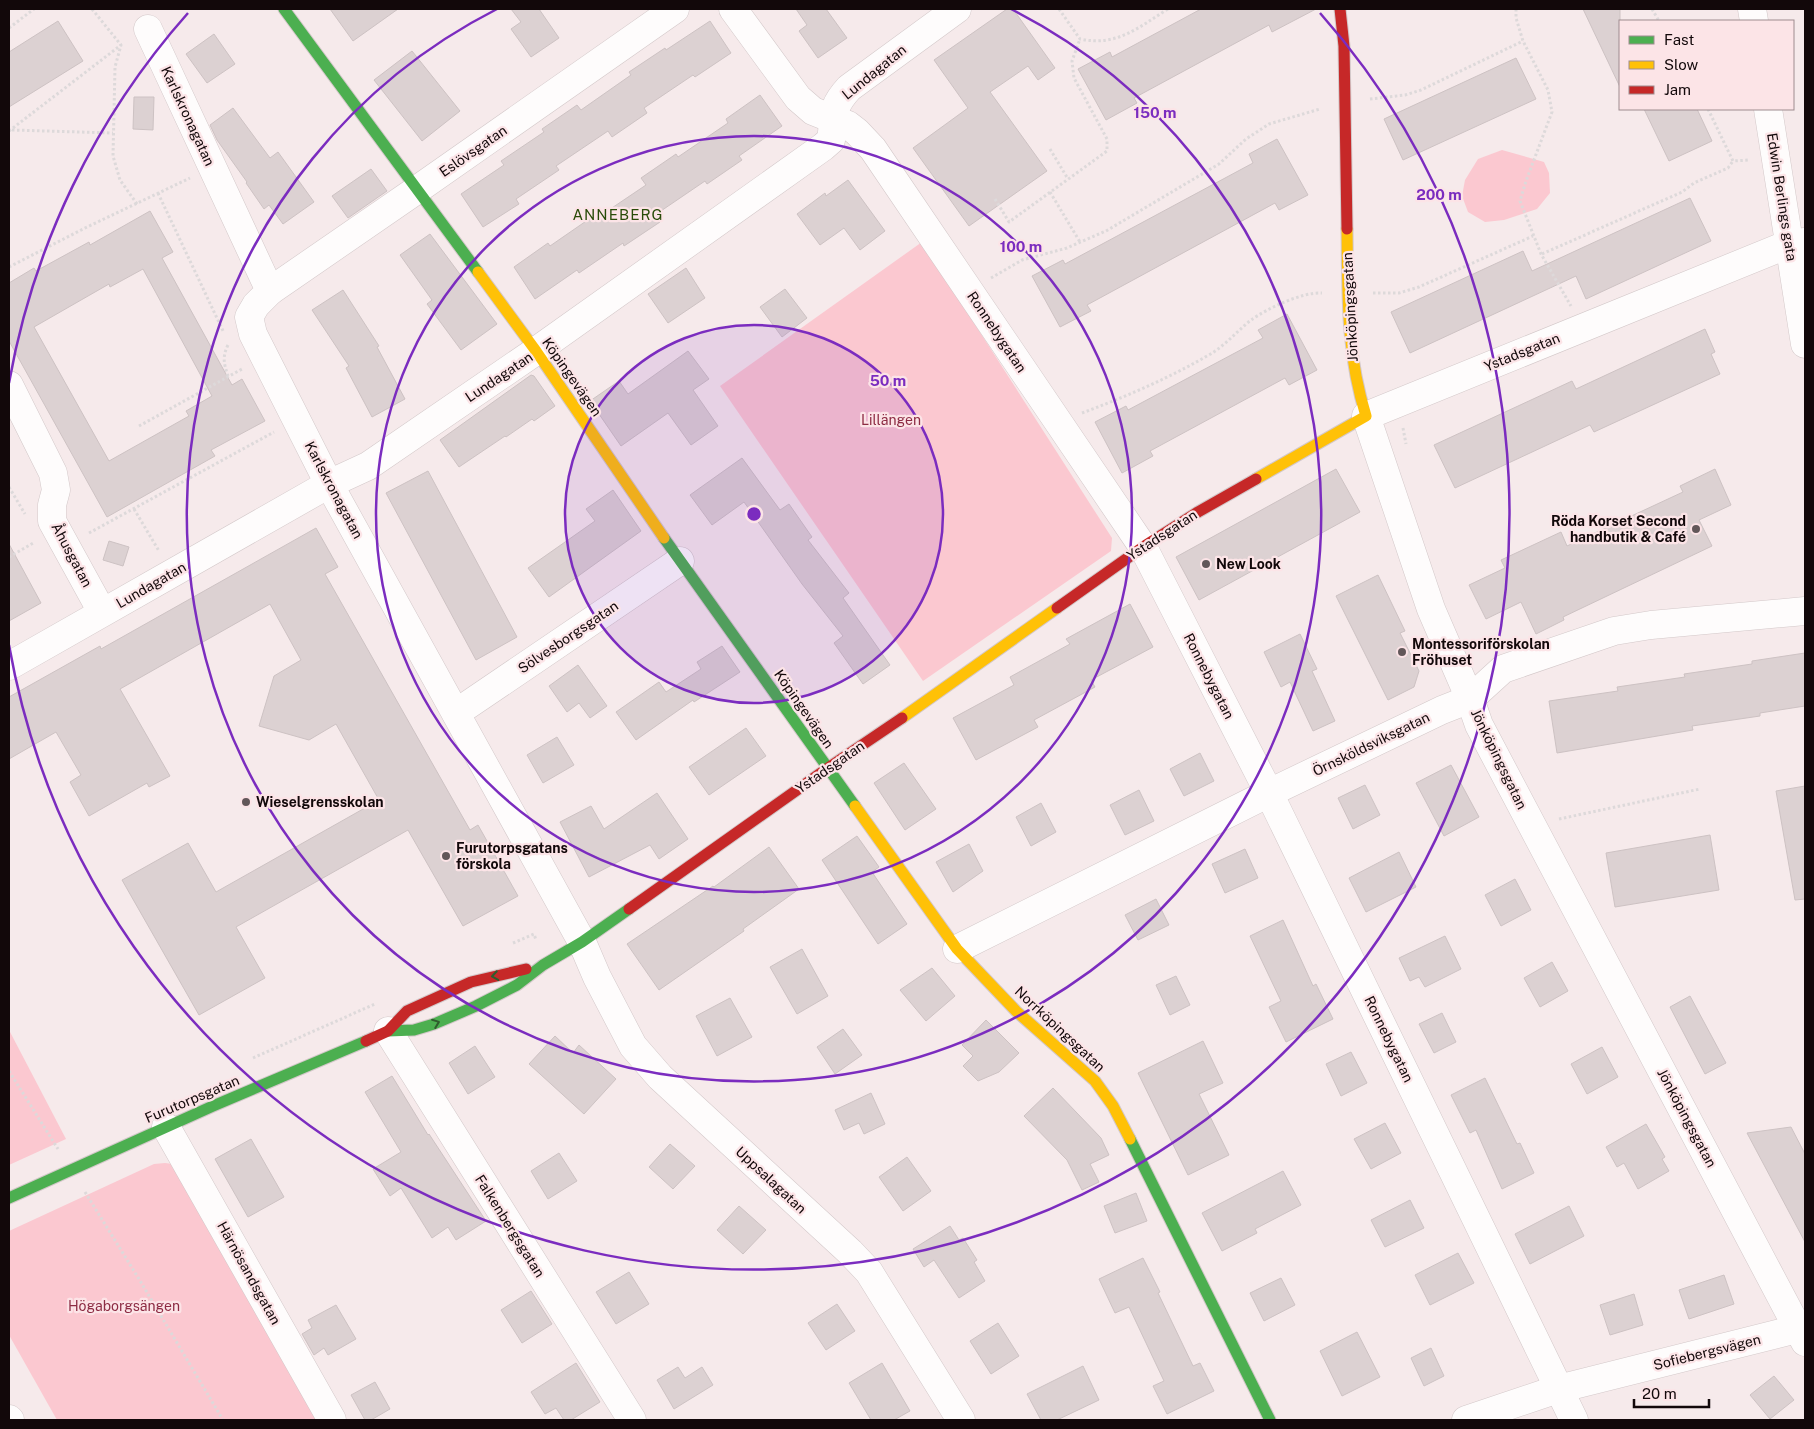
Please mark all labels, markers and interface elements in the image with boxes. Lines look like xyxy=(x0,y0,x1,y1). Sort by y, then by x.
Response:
legend xyxy=(1619,20,1794,110)
text: Fast xyxy=(1664,31,1694,48)
street label: Lundagatan xyxy=(839,41,909,103)
text: Slow xyxy=(1664,56,1699,73)
street label: Karlskronagatan xyxy=(158,64,218,168)
text: Jam xyxy=(1664,81,1691,98)
text: 150 m xyxy=(1133,104,1177,121)
street label: Eslövsgatan xyxy=(436,122,510,180)
street label: Edwin Berlings gata xyxy=(1764,132,1800,262)
text: 200 m xyxy=(1416,186,1462,203)
district label: ANNEBERG xyxy=(572,206,664,223)
text: 100 m xyxy=(1000,238,1042,255)
street label: Jönköpingsgatan xyxy=(1339,252,1361,362)
street label: Ronnebygatan xyxy=(964,289,1030,375)
street label: Ystadsgatan xyxy=(1482,330,1562,374)
street label: Köpingevägen xyxy=(539,335,605,419)
street label: Lundagatan xyxy=(462,349,536,405)
text: 50 m xyxy=(870,372,906,389)
park label: Lillängen xyxy=(861,412,921,428)
street label: Karlskronagatan xyxy=(302,439,366,541)
centre of rings xyxy=(745,505,763,523)
street label: Ystadsgatan xyxy=(1124,506,1200,564)
place label: Röda Korset Second handbutik & Café xyxy=(1551,513,1686,545)
street label: Åhusgatan xyxy=(48,519,97,590)
marker: Röda Korset Second handbutik & Café xyxy=(1690,523,1702,535)
place label: New Look xyxy=(1216,556,1281,572)
marker: New Look xyxy=(1200,558,1212,570)
street label: Lundagatan xyxy=(113,559,189,611)
street label: Sölvesborgsgatan xyxy=(515,598,621,676)
street label: Ronnebygatan xyxy=(1181,631,1237,721)
place label: Montessoriförskolan Fröhuset xyxy=(1412,636,1550,668)
marker: Montessoriförskolan Fröhuset xyxy=(1396,646,1408,658)
street label: Köpingevägen xyxy=(771,667,837,751)
street label: Jönköpingsgatan xyxy=(1468,706,1530,812)
street label: Örnsköldsviksgatan xyxy=(1309,707,1432,779)
street label: Ystadsgatan xyxy=(793,737,867,797)
place label: Wieselgrensskolan xyxy=(256,794,384,810)
marker: Wieselgrensskolan xyxy=(240,796,252,808)
place label: Furutorpsgatans förskola xyxy=(456,840,568,872)
marker: Furutorpsgatans förskola xyxy=(440,850,452,862)
one-way arrow xyxy=(491,970,499,981)
street label: Norrköpingsgatan xyxy=(1012,983,1108,1075)
street label: Ronnebygatan xyxy=(1361,993,1417,1085)
one-way arrow xyxy=(431,1019,439,1029)
street label: Jönköpingsgatan xyxy=(1654,1066,1720,1170)
street label: Furutorpsgatan xyxy=(142,1072,242,1126)
street label: Uppsalagatan xyxy=(732,1143,810,1217)
street label: Falkenbergsgatan xyxy=(472,1172,548,1280)
street label: Härnösandsgatan xyxy=(214,1219,284,1327)
park label: Högaborgsängen xyxy=(68,1298,180,1314)
street label: Sofiebergsvägen xyxy=(1652,1331,1762,1373)
scale bar xyxy=(1634,1376,1709,1408)
text: 20 m xyxy=(1642,1385,1677,1402)

